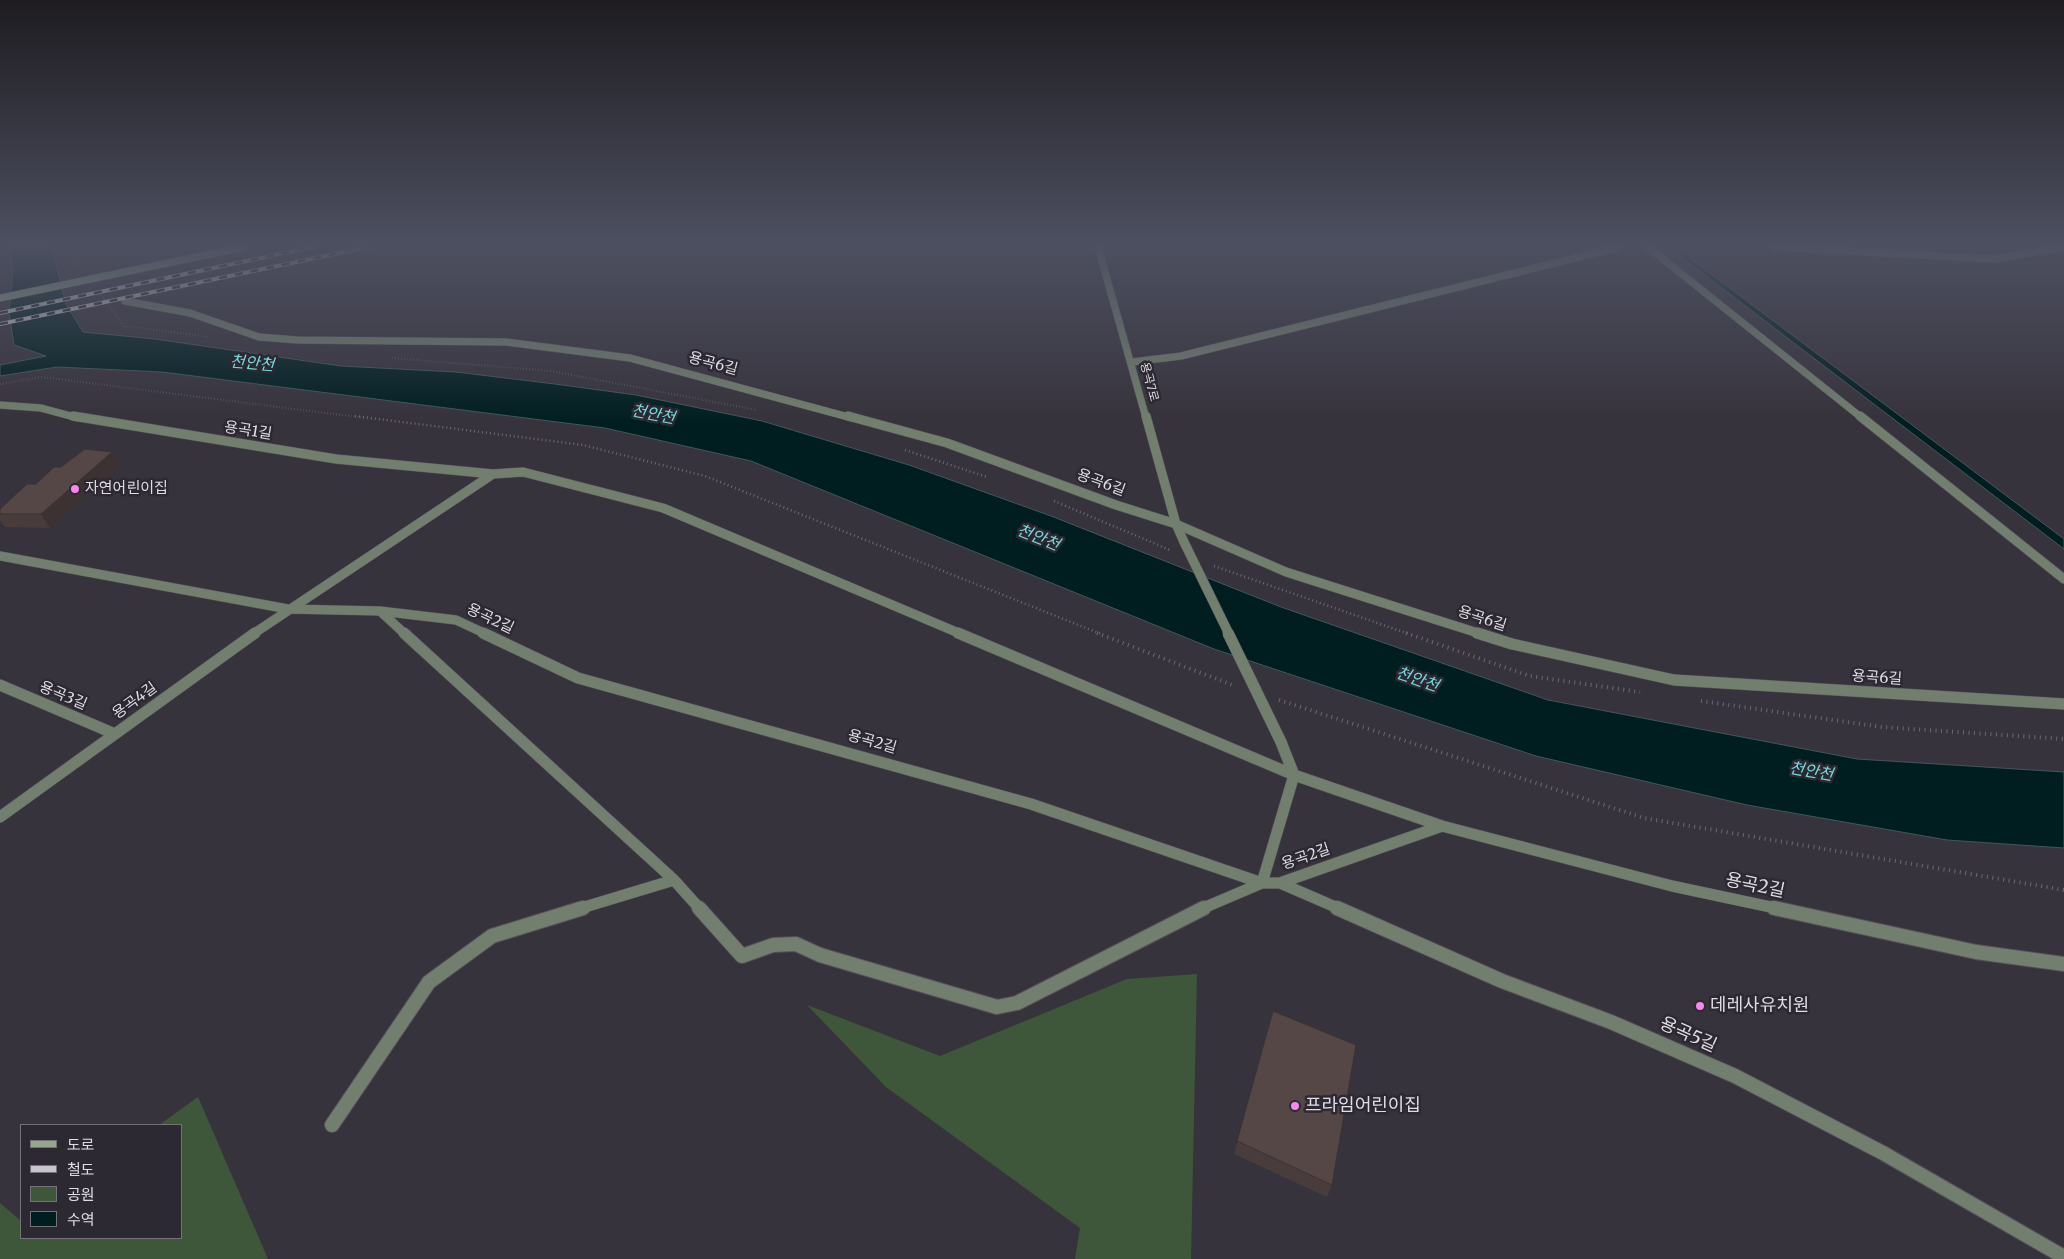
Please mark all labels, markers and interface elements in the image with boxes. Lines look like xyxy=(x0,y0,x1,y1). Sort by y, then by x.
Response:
street label: 용곡6길 xyxy=(686,349,740,379)
water label: 천안천 xyxy=(229,353,275,375)
street label: 용곡7로 xyxy=(1137,361,1161,403)
water label: 천안천 xyxy=(629,401,677,429)
street label: 용곡1길 xyxy=(223,418,273,444)
street label: 용곡6길 xyxy=(1074,466,1128,500)
place label: 자연어린이집 xyxy=(85,480,168,498)
marker: 자연어린이집 xyxy=(69,483,81,495)
water label: 천안천 xyxy=(1014,521,1062,555)
street label: 용곡2길 xyxy=(463,600,517,638)
street label: 용곡6길 xyxy=(1455,603,1509,635)
water label: 천안천 xyxy=(1393,664,1441,696)
street label: 용곡6길 xyxy=(1851,667,1903,689)
street label: 용곡3길 xyxy=(36,678,90,714)
street label: 용곡4길 xyxy=(109,679,161,723)
street label: 용곡2길 xyxy=(845,726,899,758)
water label: 천안천 xyxy=(1788,759,1834,785)
street label: 용곡2길 xyxy=(1279,840,1333,874)
street label: 용곡2길 xyxy=(1723,869,1787,903)
place label: 데레사유치원 xyxy=(1710,995,1809,1017)
marker: 데레사유치원 xyxy=(1694,1000,1706,1012)
street label: 용곡5길 xyxy=(1656,1013,1720,1057)
place label: 프라임어린이집 xyxy=(1305,1095,1421,1117)
marker: 프라임어린이집 xyxy=(1289,1100,1301,1112)
legend xyxy=(20,1124,182,1239)
text: 도로 xyxy=(67,1135,95,1154)
text: 철도 xyxy=(67,1160,95,1179)
text: 공원 xyxy=(67,1185,95,1204)
text: 수역 xyxy=(67,1210,95,1229)

